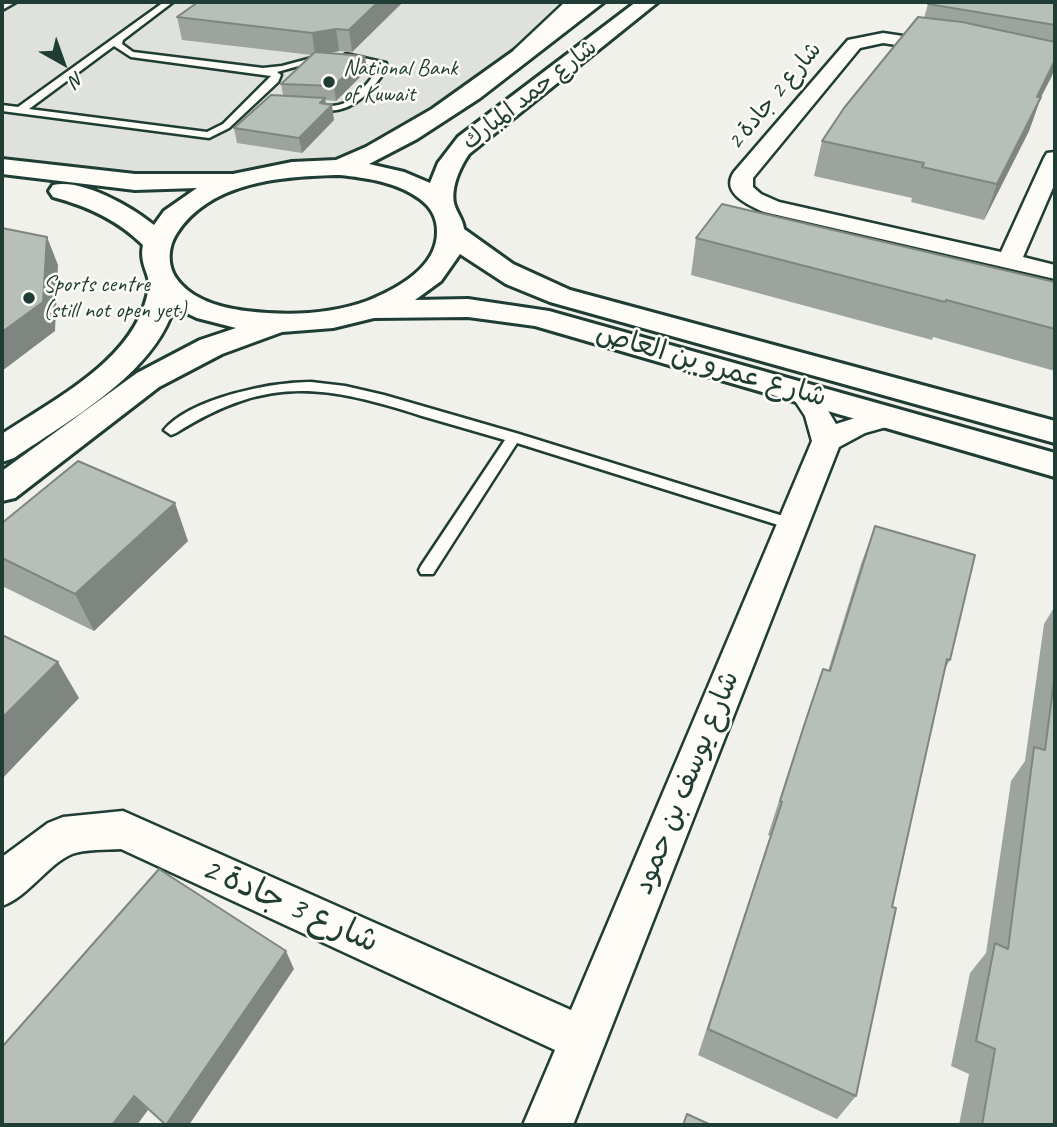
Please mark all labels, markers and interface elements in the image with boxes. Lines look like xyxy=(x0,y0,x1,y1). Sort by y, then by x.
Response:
north arrow xyxy=(28,28,98,98)
street label: شارع حمد المبارك xyxy=(457,34,603,156)
street label: شارع 2 جادة 2 xyxy=(722,37,828,155)
place label: National Bank of Kuwait xyxy=(343,55,457,109)
text: N xyxy=(64,66,89,92)
marker: National Bank of Kuwait xyxy=(321,74,337,90)
place label: Sports centre (still not open yet) xyxy=(43,271,186,325)
marker: Sports centre (still not open yet) xyxy=(21,290,37,306)
street label: شارع عمرو بن العاص xyxy=(592,317,830,415)
street label: شارع يوسف بن حمود xyxy=(627,666,747,900)
street label: شارع 3 جادة 2 xyxy=(196,849,384,963)

